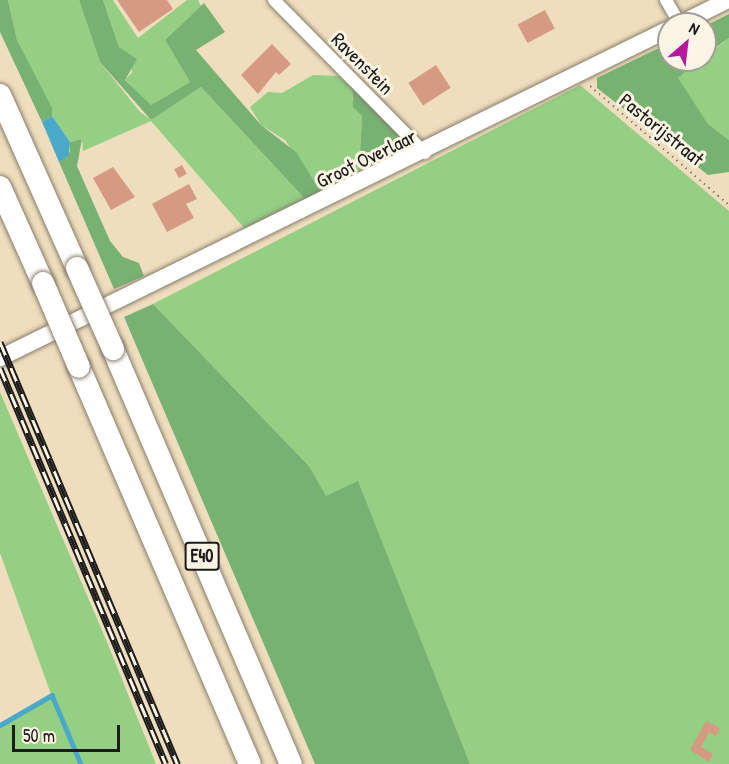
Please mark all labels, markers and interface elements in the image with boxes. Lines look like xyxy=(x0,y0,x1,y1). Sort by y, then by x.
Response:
north arrow xyxy=(657,12,717,72)
text: N xyxy=(686,16,703,40)
street label: Ravenstein xyxy=(327,27,399,99)
street label: Pastorijstraat xyxy=(615,88,709,170)
street label: Groot Overlaar xyxy=(312,123,420,193)
road number: E40 xyxy=(184,541,220,571)
scale bar xyxy=(15,713,123,751)
text: 50 m xyxy=(23,723,55,748)

